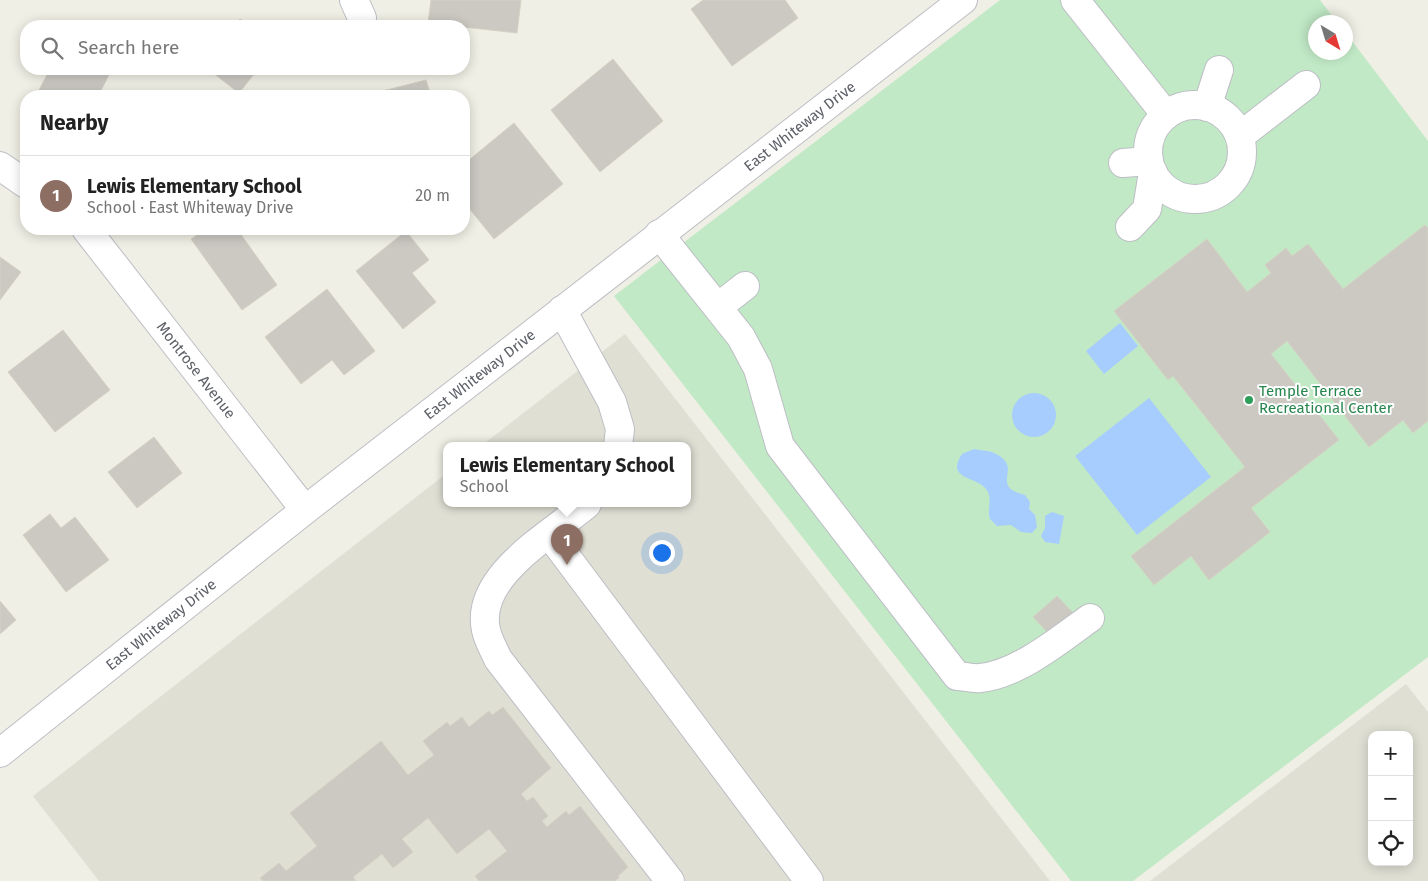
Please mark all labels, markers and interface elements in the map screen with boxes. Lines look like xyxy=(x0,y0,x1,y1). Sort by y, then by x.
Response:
north arrow xyxy=(1308,15,1353,60)
search box xyxy=(20,20,470,75)
icon: search xyxy=(38,34,66,62)
text: Search here xyxy=(78,36,179,59)
street label: East Whiteway Drive xyxy=(740,78,859,175)
text: Nearby xyxy=(40,110,108,136)
text: Lewis Elementary School xyxy=(87,175,302,198)
text: 1 xyxy=(52,186,60,205)
text: 20 m xyxy=(415,186,450,205)
text: School · East Whiteway Drive xyxy=(87,198,294,217)
street label: Montrose Avenue xyxy=(153,318,239,422)
street label: East Whiteway Drive xyxy=(420,326,539,423)
place label: Temple Terrace Recreational Center xyxy=(1259,382,1393,417)
marker: Temple Terrace Recreational Center xyxy=(1243,394,1255,406)
popup xyxy=(443,442,691,507)
text: Lewis Elementary School xyxy=(460,454,674,477)
text: School xyxy=(460,477,509,496)
pin: 1 xyxy=(551,524,583,565)
your location xyxy=(649,540,675,566)
street label: East Whiteway Drive xyxy=(102,575,220,674)
map controls xyxy=(1368,731,1413,866)
button: + xyxy=(1368,731,1413,776)
button: − xyxy=(1368,776,1413,821)
button: locate xyxy=(1368,821,1413,866)

